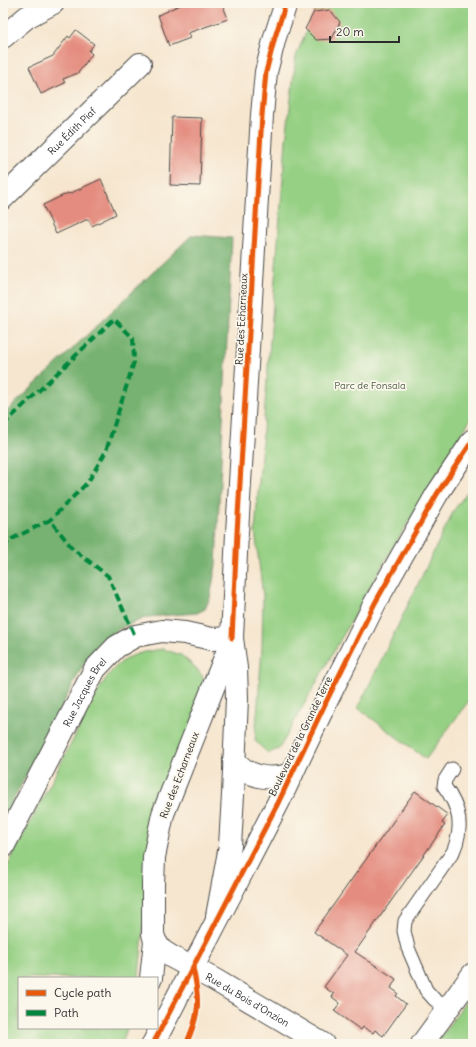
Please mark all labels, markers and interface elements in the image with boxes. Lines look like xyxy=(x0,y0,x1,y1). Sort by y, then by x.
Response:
scale bar xyxy=(330,18,399,44)
text: 20 m xyxy=(336,24,364,39)
street label: Rue Édith Piaf xyxy=(45,104,99,158)
street label: Rue des Echarneaux xyxy=(233,273,250,365)
park label: Parc de Fonsala xyxy=(334,379,406,392)
street label: Rue Jacques Brel xyxy=(60,655,109,729)
street label: Boulevard de la Grande Terre xyxy=(266,674,335,798)
street label: Rue des Echarneaux xyxy=(157,730,202,820)
street label: Rue du Bois d'Onzion xyxy=(203,970,292,1030)
legend xyxy=(18,977,158,1029)
text: Cycle path xyxy=(54,985,111,1000)
text: Path xyxy=(54,1005,79,1020)

